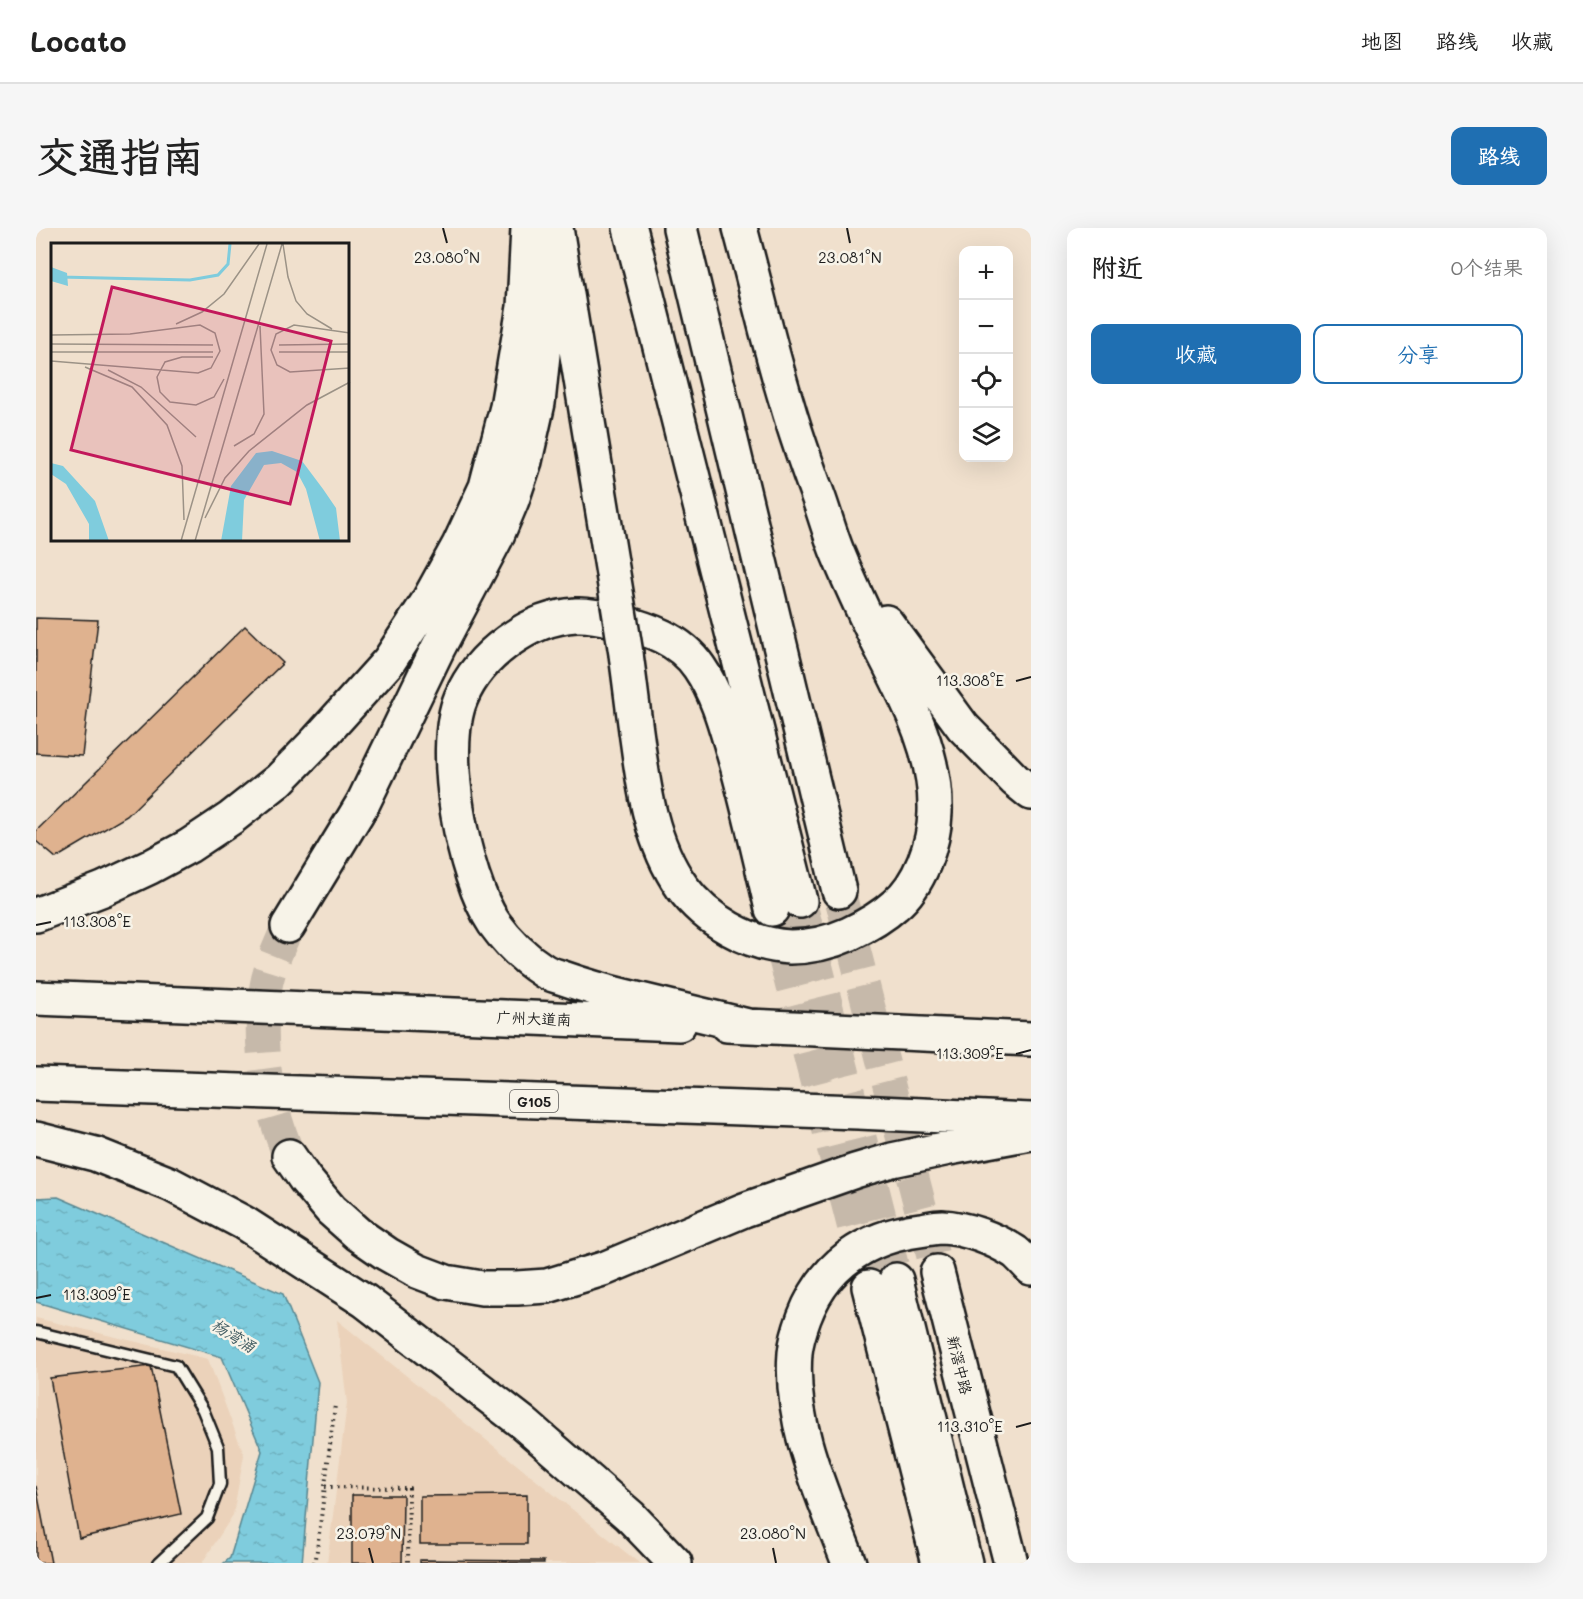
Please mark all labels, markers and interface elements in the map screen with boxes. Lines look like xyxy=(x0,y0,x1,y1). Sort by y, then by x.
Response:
text: Locato xyxy=(30,23,127,59)
text: 地图 xyxy=(1361,27,1403,54)
text: 路线 xyxy=(1436,27,1478,54)
text: 收藏 xyxy=(1511,27,1553,54)
button: 路线 xyxy=(1451,127,1547,185)
text: 交通指南 xyxy=(36,128,204,183)
inset map xyxy=(51,243,350,542)
map controls xyxy=(959,246,1013,462)
button: + xyxy=(959,246,1013,300)
text: 23.080°N xyxy=(414,247,480,267)
text: 23.081°N xyxy=(818,247,882,267)
text: 附近 xyxy=(1091,250,1143,284)
text: 0个结果 xyxy=(1451,254,1523,280)
button: − xyxy=(959,300,1013,354)
button: 收藏 xyxy=(1091,324,1301,384)
button: 分享 xyxy=(1313,324,1523,384)
button: locate xyxy=(959,354,1013,408)
button: layers xyxy=(959,408,1013,462)
text: 113.308°E xyxy=(936,670,1004,690)
text: 113.308°E xyxy=(63,911,131,931)
street label: 广州大道南 xyxy=(496,1007,572,1029)
text: 113.309°E xyxy=(936,1043,1004,1063)
road number: G105 xyxy=(510,1090,558,1112)
text: 113.309°E xyxy=(63,1284,131,1304)
water label: 杨湾涌 xyxy=(208,1313,261,1357)
street label: 新滘中路 xyxy=(943,1333,977,1397)
text: 113.310°E xyxy=(937,1416,1003,1436)
text: 23.079°N xyxy=(337,1523,401,1543)
text: 23.080°N xyxy=(740,1523,806,1543)

